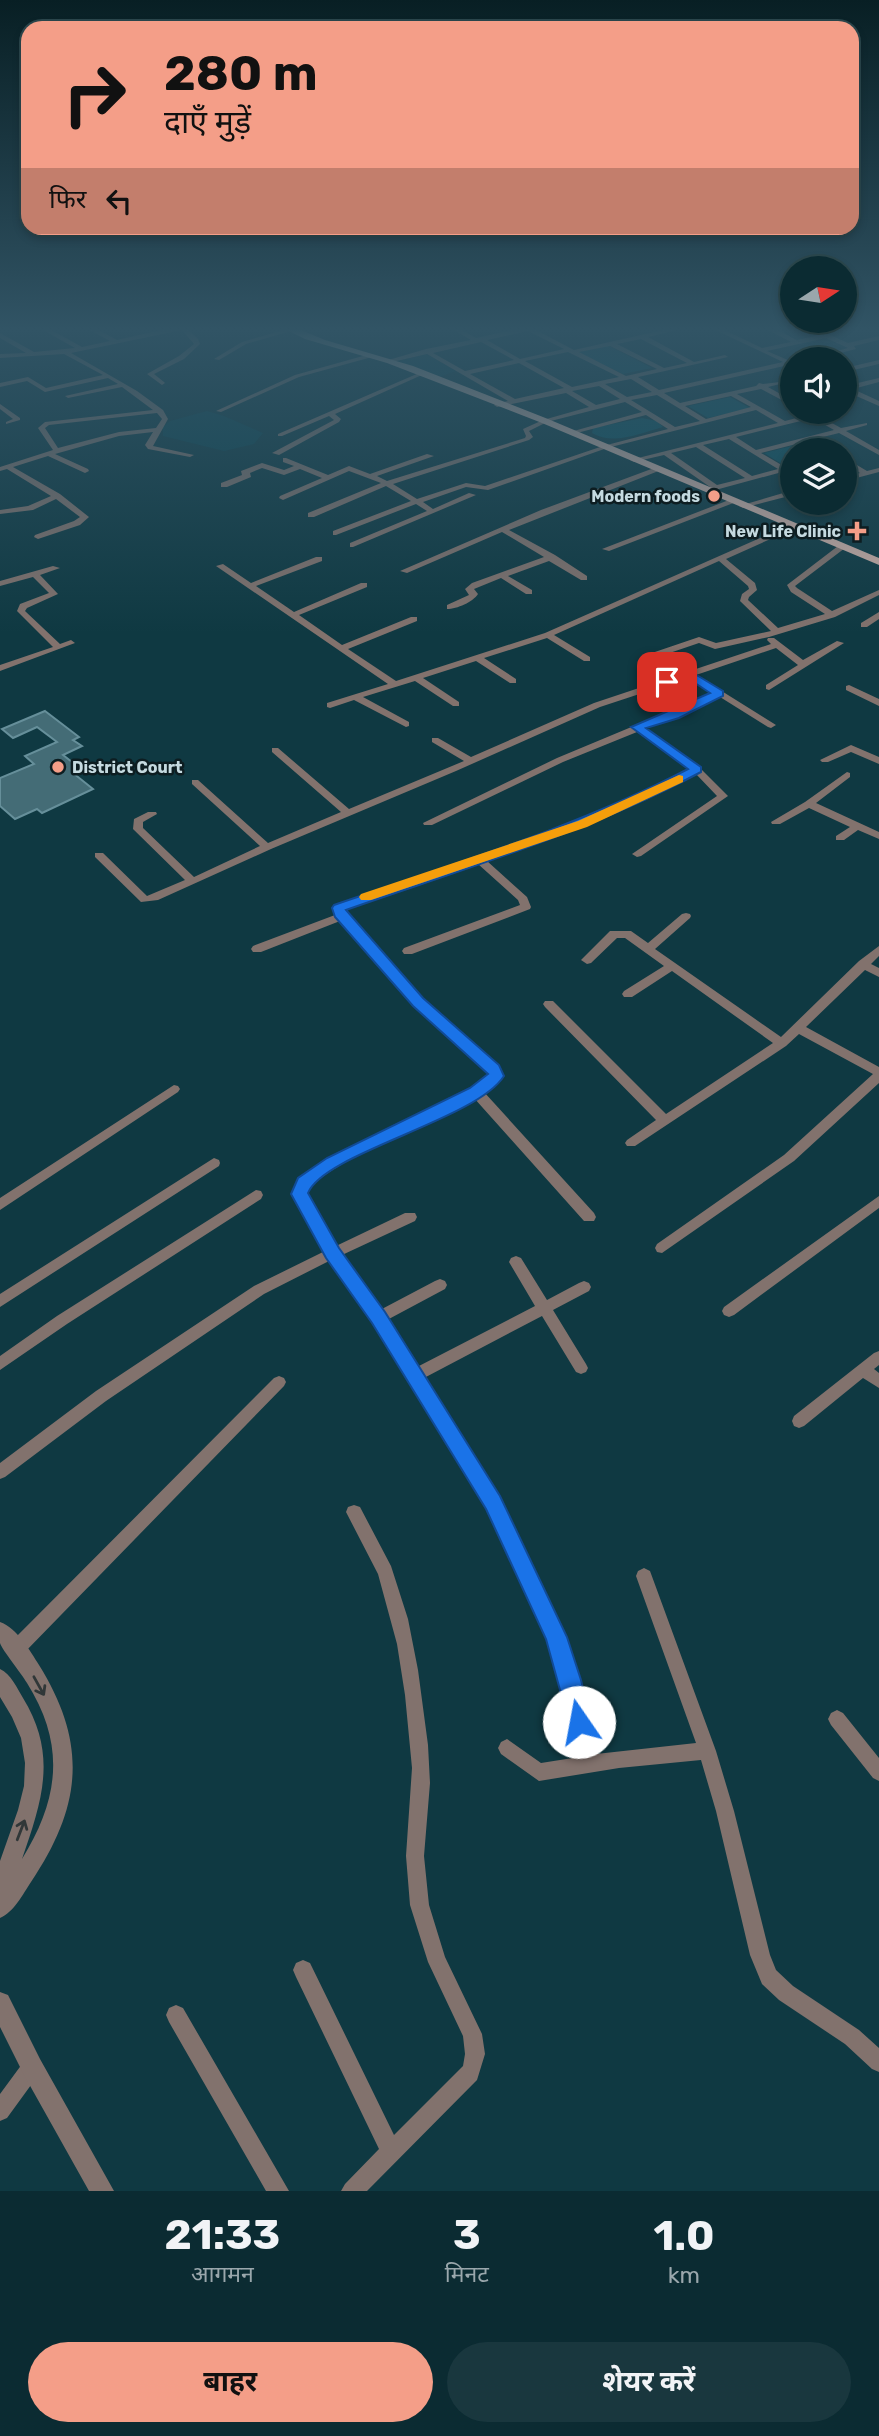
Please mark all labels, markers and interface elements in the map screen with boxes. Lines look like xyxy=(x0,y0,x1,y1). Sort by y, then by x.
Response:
text: 280 m xyxy=(164,44,318,102)
icon: right xyxy=(49,49,140,140)
text: दाएँ मुड़ें xyxy=(164,103,251,141)
icon: left xyxy=(100,182,138,220)
text: फिर xyxy=(49,184,86,215)
north arrow xyxy=(780,256,858,332)
map controls xyxy=(780,256,857,515)
button: sound xyxy=(780,347,857,424)
button: layers xyxy=(780,438,857,515)
place label: Modern foods xyxy=(591,487,700,506)
marker: Modern foods xyxy=(706,488,722,504)
marker: New Life Clinic xyxy=(847,521,867,541)
place label: New Life Clinic xyxy=(725,522,841,541)
pin xyxy=(637,652,697,712)
icon: arrive xyxy=(648,663,686,701)
place label: District Court xyxy=(72,758,183,777)
marker: District Court xyxy=(50,759,66,775)
one-way arrow xyxy=(32,1676,46,1696)
position arrow xyxy=(542,1685,616,1759)
one-way arrow xyxy=(16,1819,29,1841)
text: 21:33 xyxy=(165,2210,280,2260)
text: 3 xyxy=(453,2210,481,2260)
text: 1.0 xyxy=(653,2211,714,2261)
text: आगमन xyxy=(191,2260,254,2288)
text: मिनट xyxy=(445,2260,489,2288)
text: km xyxy=(668,2261,700,2289)
button: बाहर xyxy=(28,2342,433,2422)
button: शेयर करें xyxy=(447,2342,851,2422)

